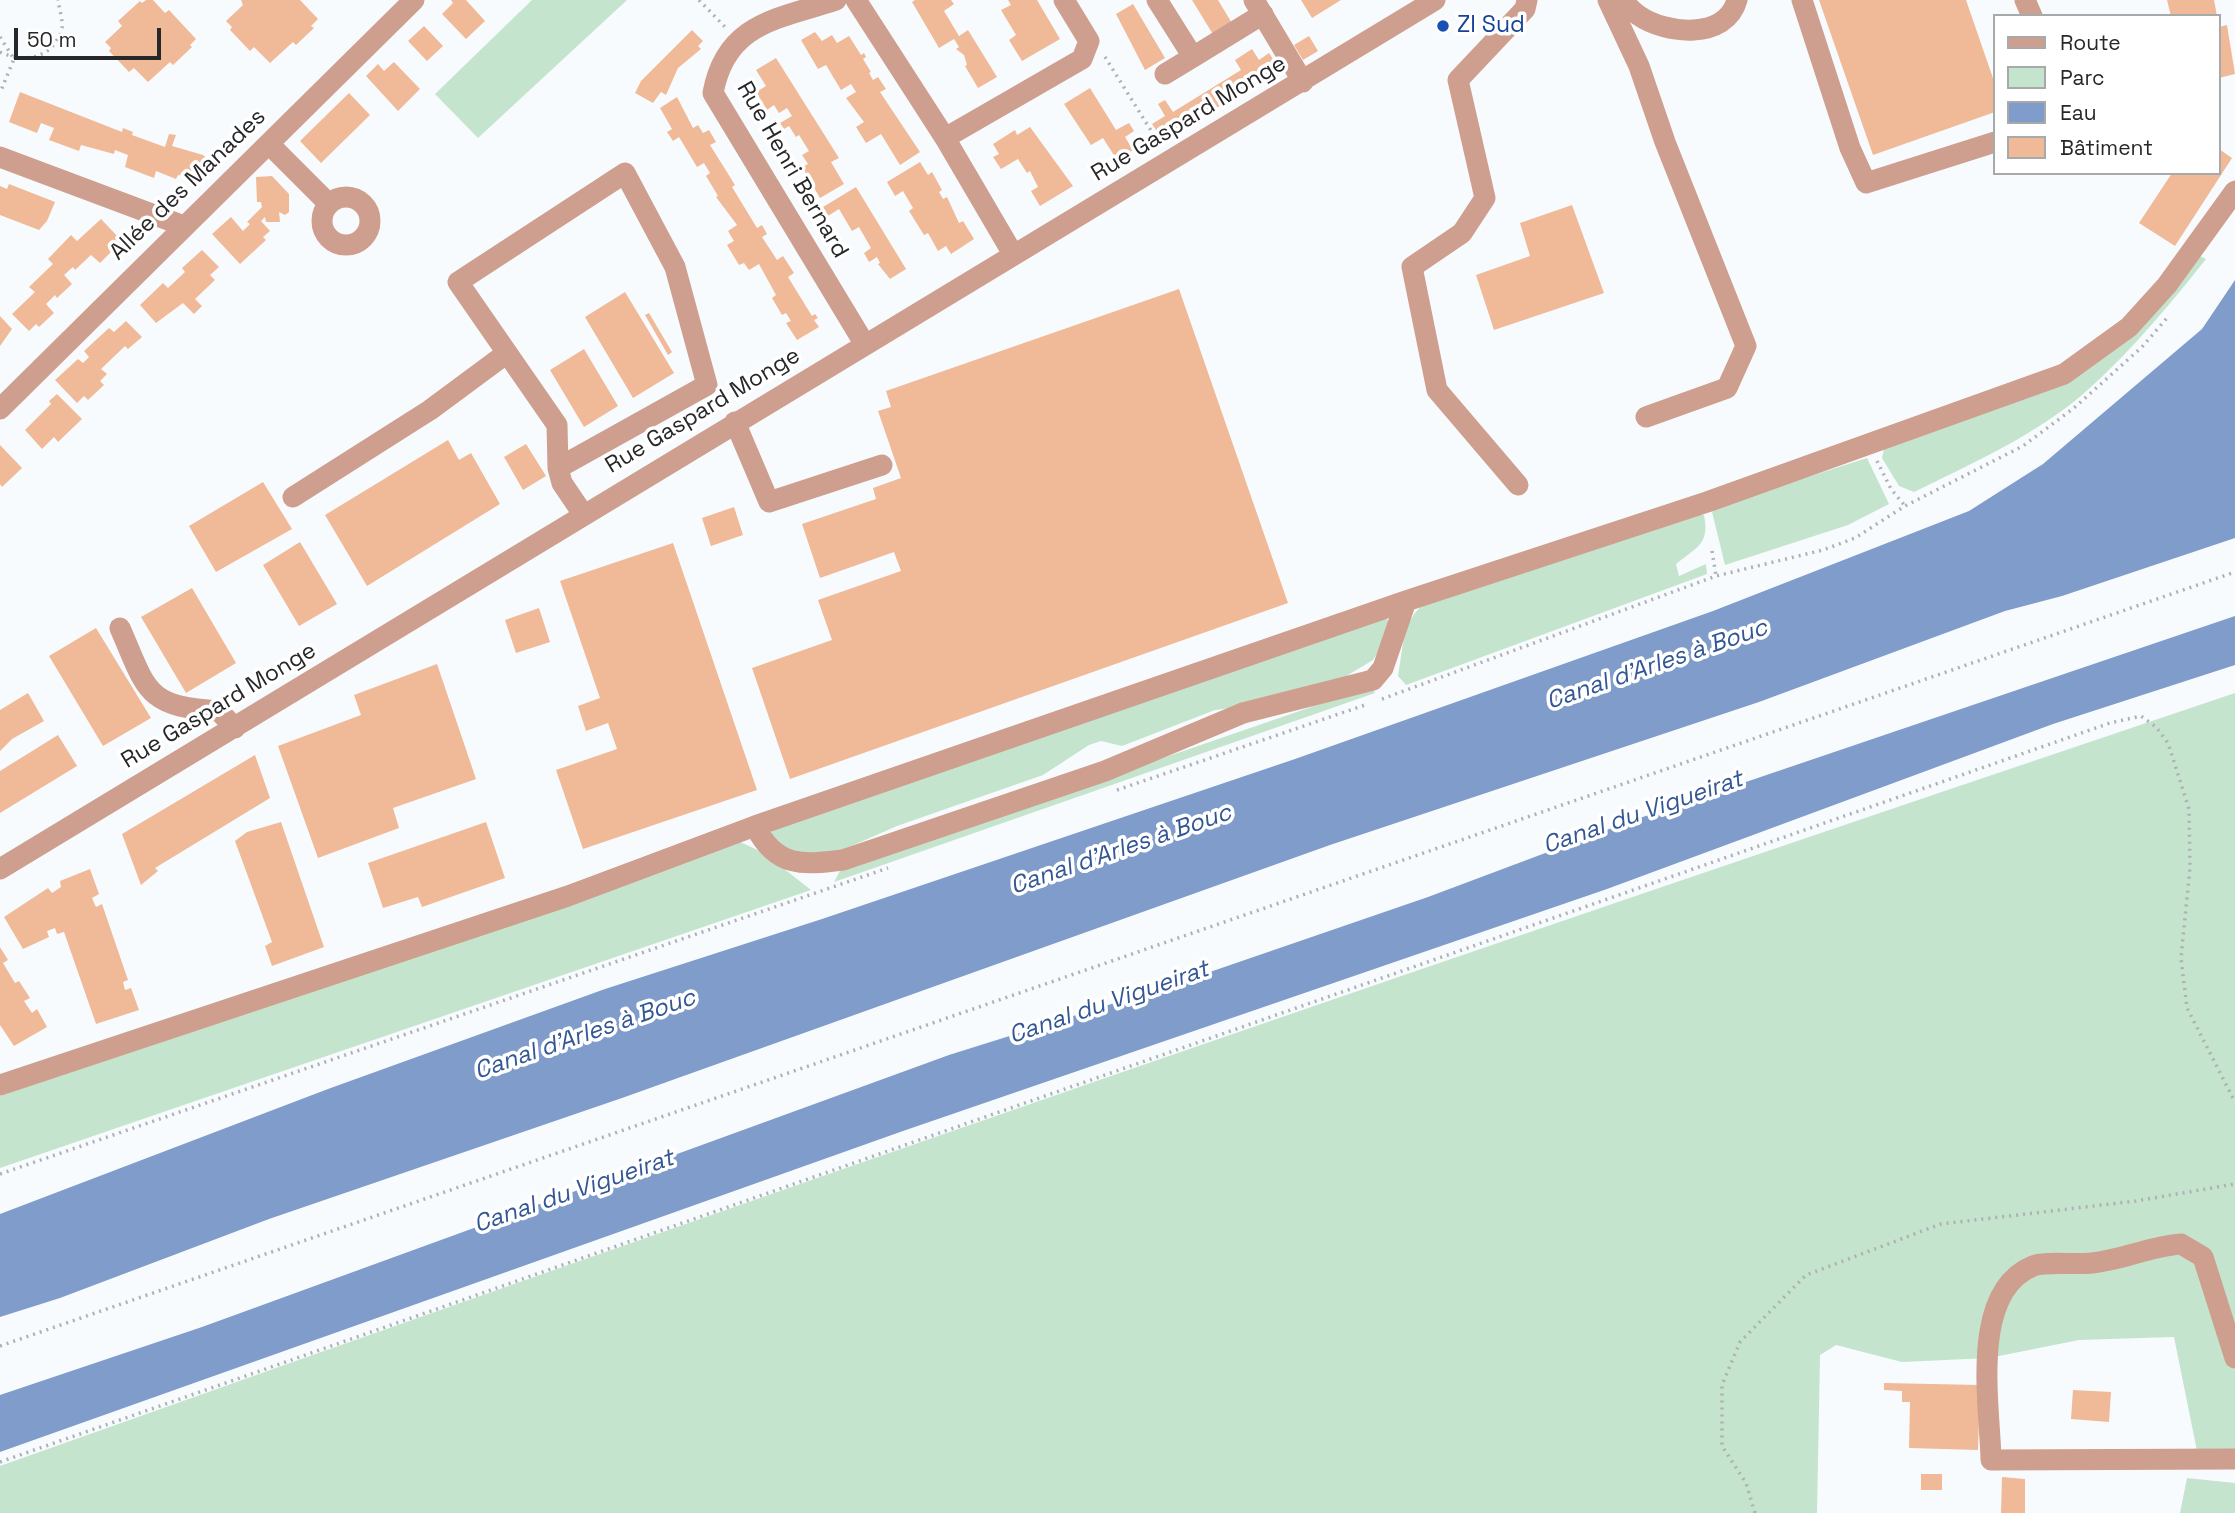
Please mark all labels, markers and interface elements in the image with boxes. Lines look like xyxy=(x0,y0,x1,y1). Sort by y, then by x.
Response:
place label: ZI Sud xyxy=(1457,12,1525,40)
scale bar xyxy=(18,14,164,58)
legend xyxy=(1994,14,2221,175)
marker: ZI Sud xyxy=(1435,18,1451,34)
text: 50 m xyxy=(27,26,77,53)
text: Route xyxy=(2060,29,2121,56)
street label: Rue Gaspard Monge xyxy=(1087,50,1291,188)
text: Parc xyxy=(2060,64,2105,91)
street label: Rue Henri Bernard xyxy=(730,77,854,263)
text: Eau xyxy=(2060,99,2097,126)
street label: Allée des Manades xyxy=(104,104,272,266)
text: Bâtiment xyxy=(2060,134,2153,161)
street label: Rue Gaspard Monge xyxy=(601,342,805,480)
water label: Canal d'Arles à Bouc xyxy=(1543,614,1771,716)
street label: Rue Gaspard Monge xyxy=(117,637,321,775)
water label: Canal du Vigueirat xyxy=(1539,765,1747,861)
water label: Canal d'Arles à Bouc xyxy=(1007,799,1235,901)
water label: Canal du Vigueirat xyxy=(1005,955,1213,1051)
water label: Canal d'Arles à Bouc xyxy=(471,984,699,1086)
water label: Canal du Vigueirat xyxy=(470,1144,678,1240)

